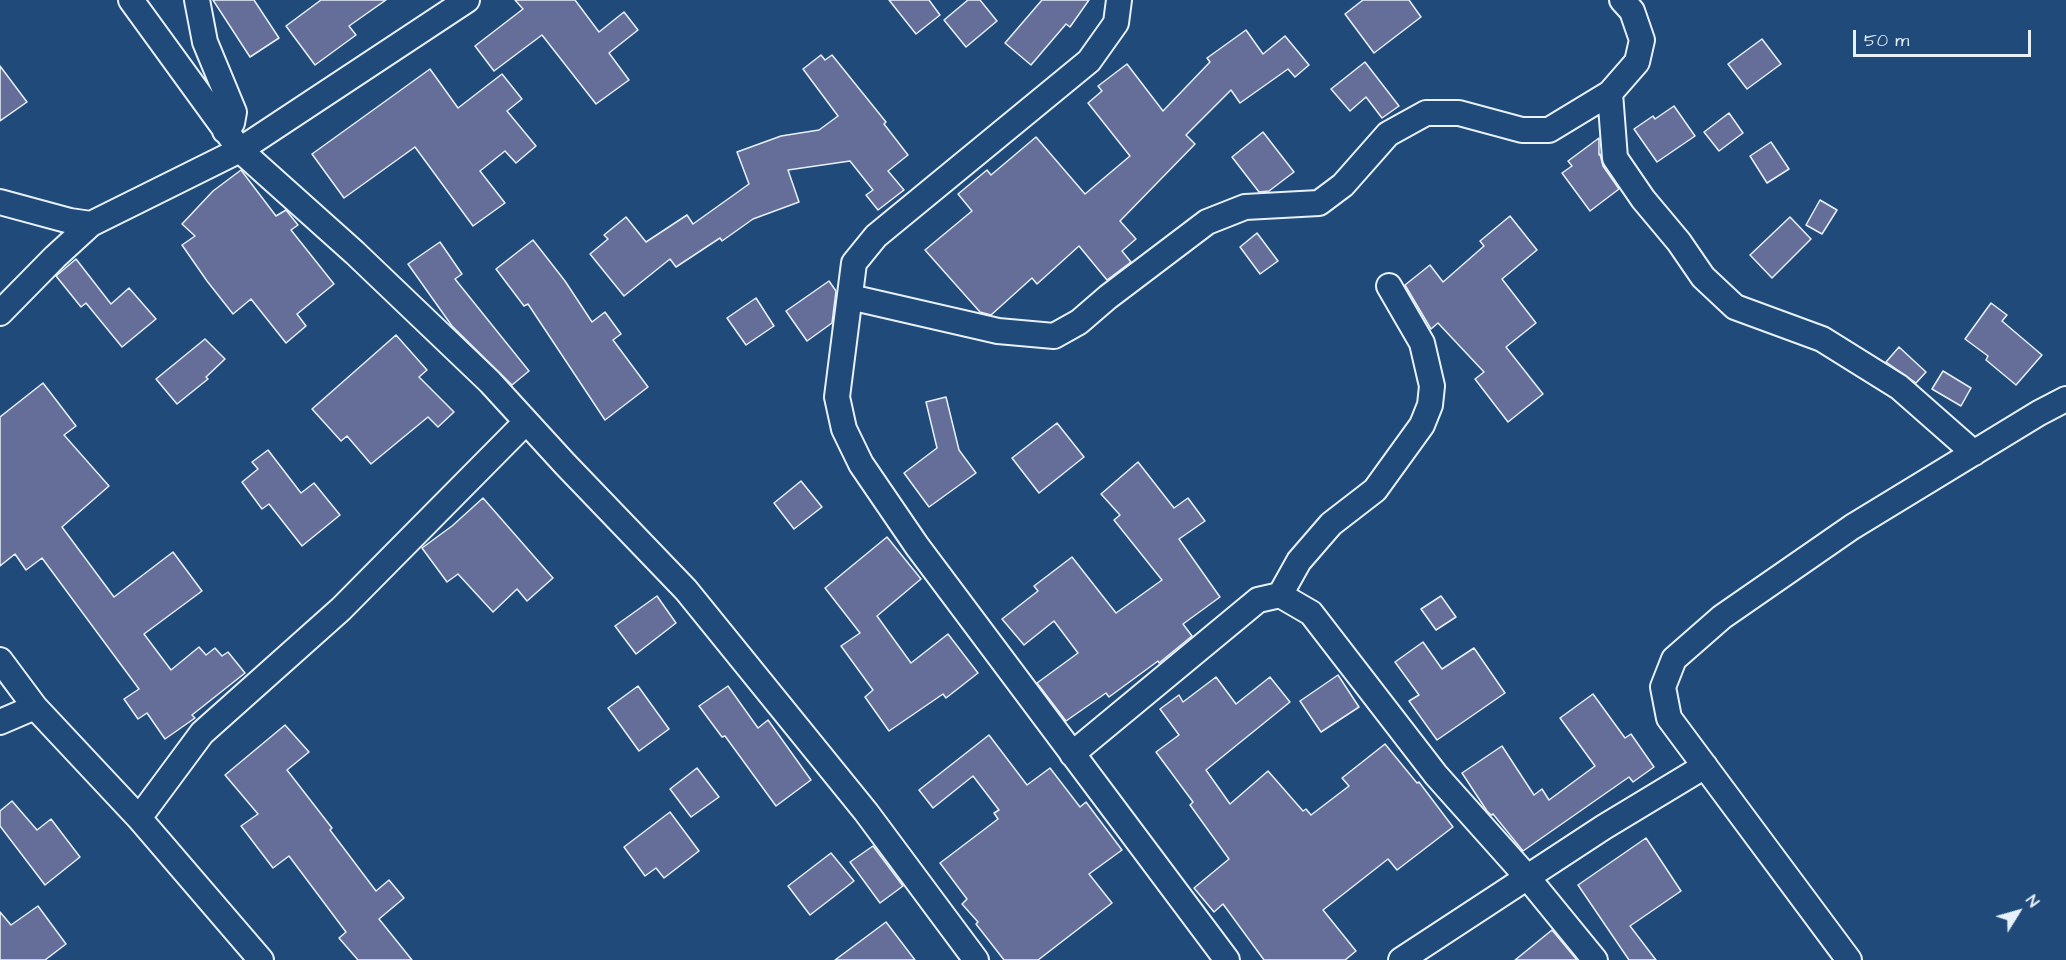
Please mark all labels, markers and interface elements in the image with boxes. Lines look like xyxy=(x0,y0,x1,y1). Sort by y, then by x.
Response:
scale bar xyxy=(1856,18,2034,56)
text: 50 m xyxy=(1864,28,1909,53)
north arrow xyxy=(1988,882,2048,942)
text: N xyxy=(2021,891,2044,912)

